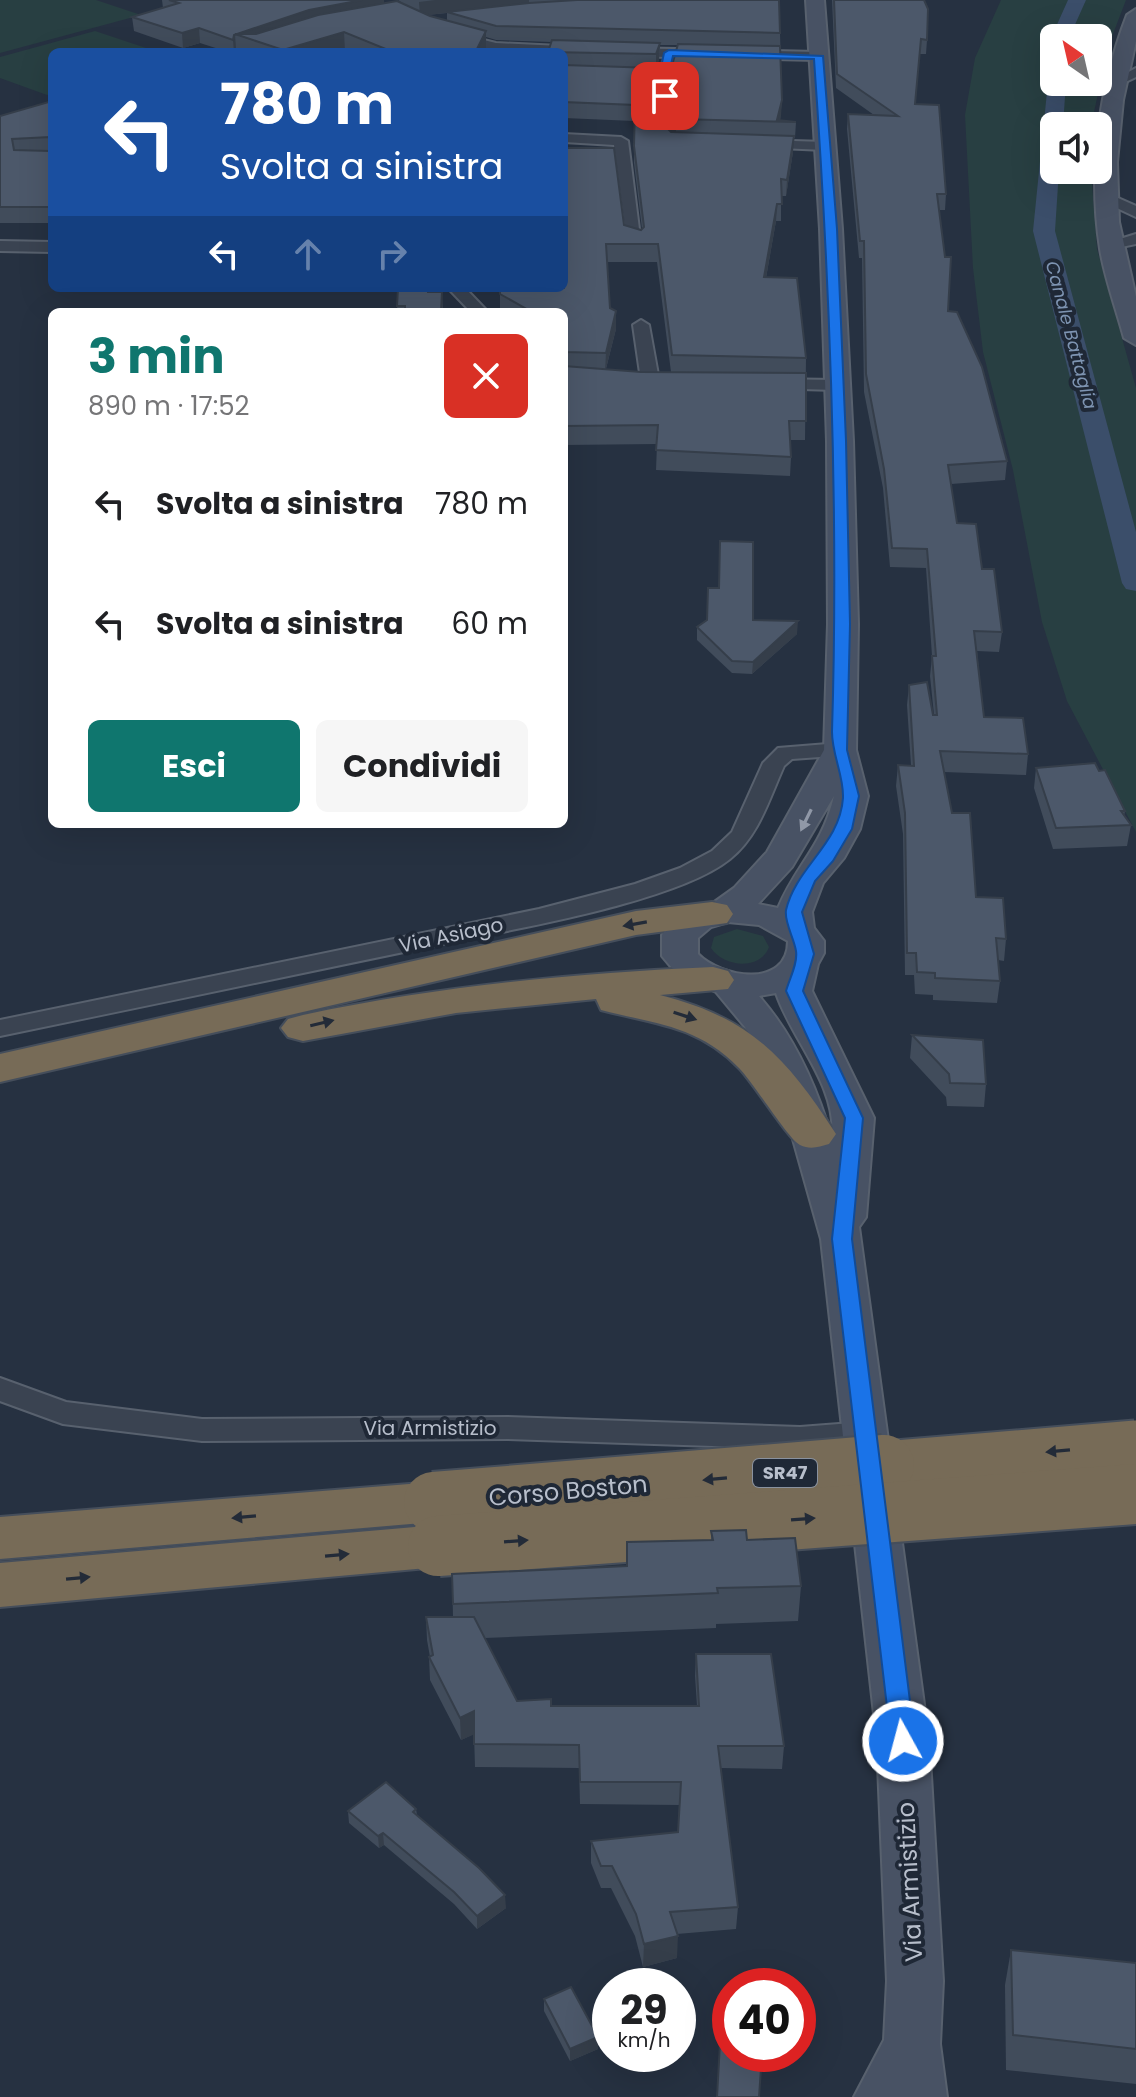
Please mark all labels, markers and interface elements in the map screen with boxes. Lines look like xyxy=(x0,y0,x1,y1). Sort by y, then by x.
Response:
north arrow xyxy=(1040,24,1112,96)
map controls xyxy=(1040,24,1112,184)
pin xyxy=(631,62,699,130)
text: 780 m xyxy=(220,65,394,144)
icon: arrive xyxy=(643,74,687,118)
icon: left xyxy=(88,80,192,184)
button: sound xyxy=(1040,112,1112,184)
text: Svolta a sinistra xyxy=(220,141,503,192)
icon: left xyxy=(202,232,246,276)
icon: ahead xyxy=(286,232,330,276)
icon: right xyxy=(370,232,414,276)
water label: Canale Battaglia xyxy=(1040,258,1103,412)
text: 3 min xyxy=(88,323,225,390)
button: close xyxy=(444,334,528,418)
text: 890 m · 17:52 xyxy=(88,388,250,424)
icon: left xyxy=(88,482,132,526)
text: Svolta a sinistra xyxy=(156,482,404,525)
text: 780 m xyxy=(435,482,528,525)
icon: left xyxy=(88,602,132,646)
text: Svolta a sinistra xyxy=(156,602,404,645)
text: 60 m xyxy=(451,602,528,645)
button: Esci xyxy=(88,720,300,812)
button: Condividi xyxy=(316,720,528,812)
one-way arrow xyxy=(799,809,813,832)
street label: Via Asiago xyxy=(396,910,506,960)
one-way arrow xyxy=(622,918,647,930)
one-way arrow xyxy=(674,1010,698,1023)
one-way arrow xyxy=(309,1016,334,1029)
street label: Via Armistizio xyxy=(363,1414,497,1442)
one-way arrow xyxy=(1045,1445,1070,1458)
road number: SR47 xyxy=(753,1459,817,1487)
street label: Corso Boston xyxy=(487,1467,649,1514)
one-way arrow xyxy=(702,1473,727,1486)
one-way arrow xyxy=(232,1511,257,1524)
one-way arrow xyxy=(791,1512,816,1525)
one-way arrow xyxy=(504,1534,529,1547)
one-way arrow xyxy=(325,1549,350,1562)
one-way arrow xyxy=(66,1572,91,1585)
position arrow xyxy=(861,1699,945,1783)
street label: Via Armistizio xyxy=(889,1801,930,1963)
speed limit sign: 40 xyxy=(712,1968,816,2072)
text: 29 xyxy=(620,1982,668,2038)
text: km/h xyxy=(617,2026,671,2054)

